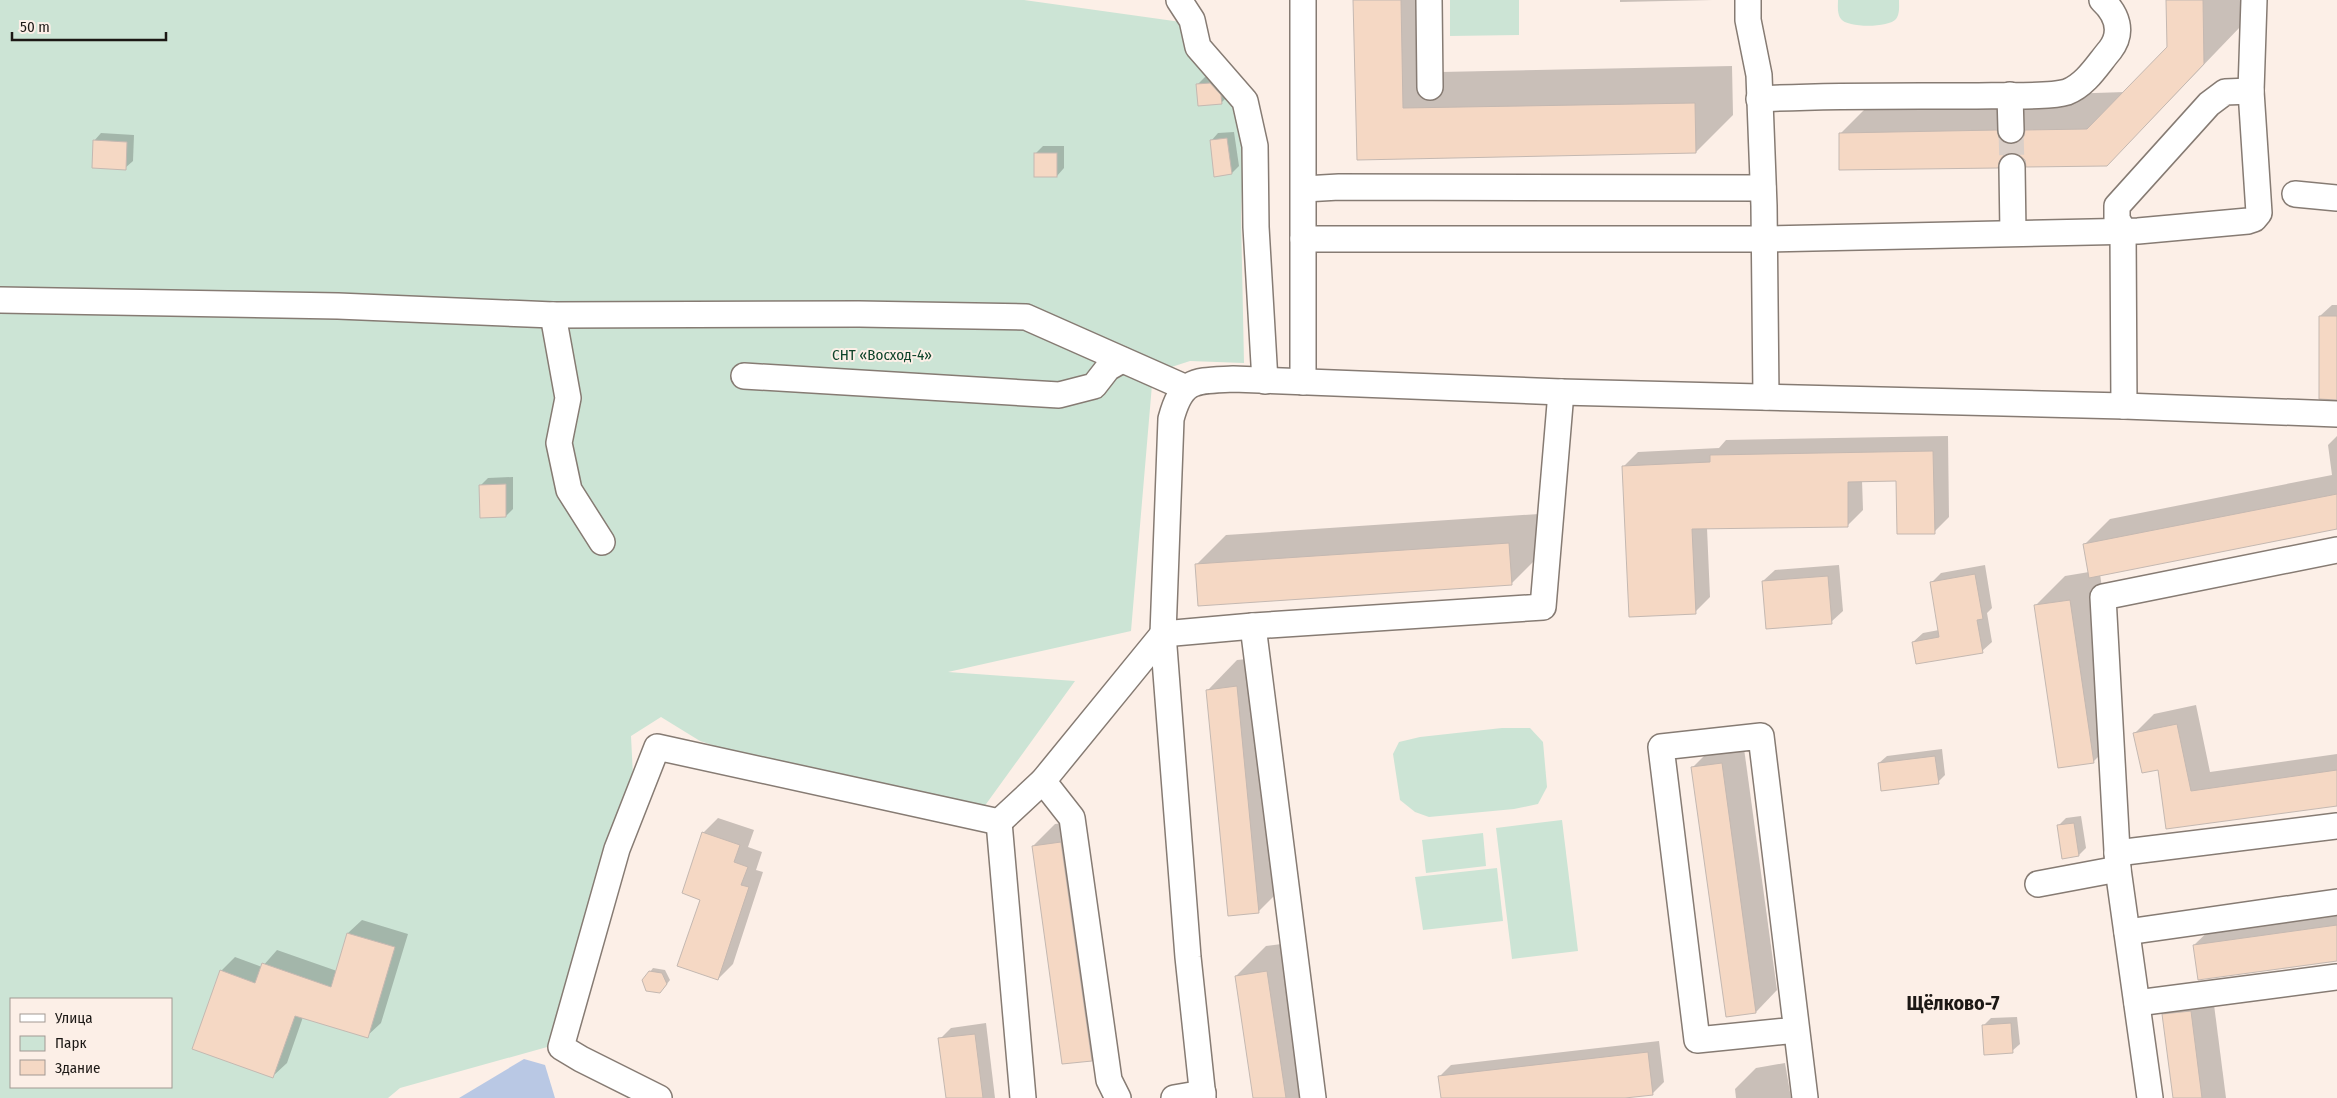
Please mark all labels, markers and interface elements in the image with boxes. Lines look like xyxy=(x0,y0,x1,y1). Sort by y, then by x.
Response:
scale bar xyxy=(12,10,166,42)
text: 50 m xyxy=(20,18,50,36)
park label: СНТ «Восход-4» xyxy=(832,346,932,364)
district label: Щёлково-7 xyxy=(1906,991,2000,1015)
legend xyxy=(10,998,172,1088)
text: Улица xyxy=(54,1009,93,1027)
text: Парк xyxy=(55,1034,86,1052)
text: Здание xyxy=(55,1059,101,1077)

